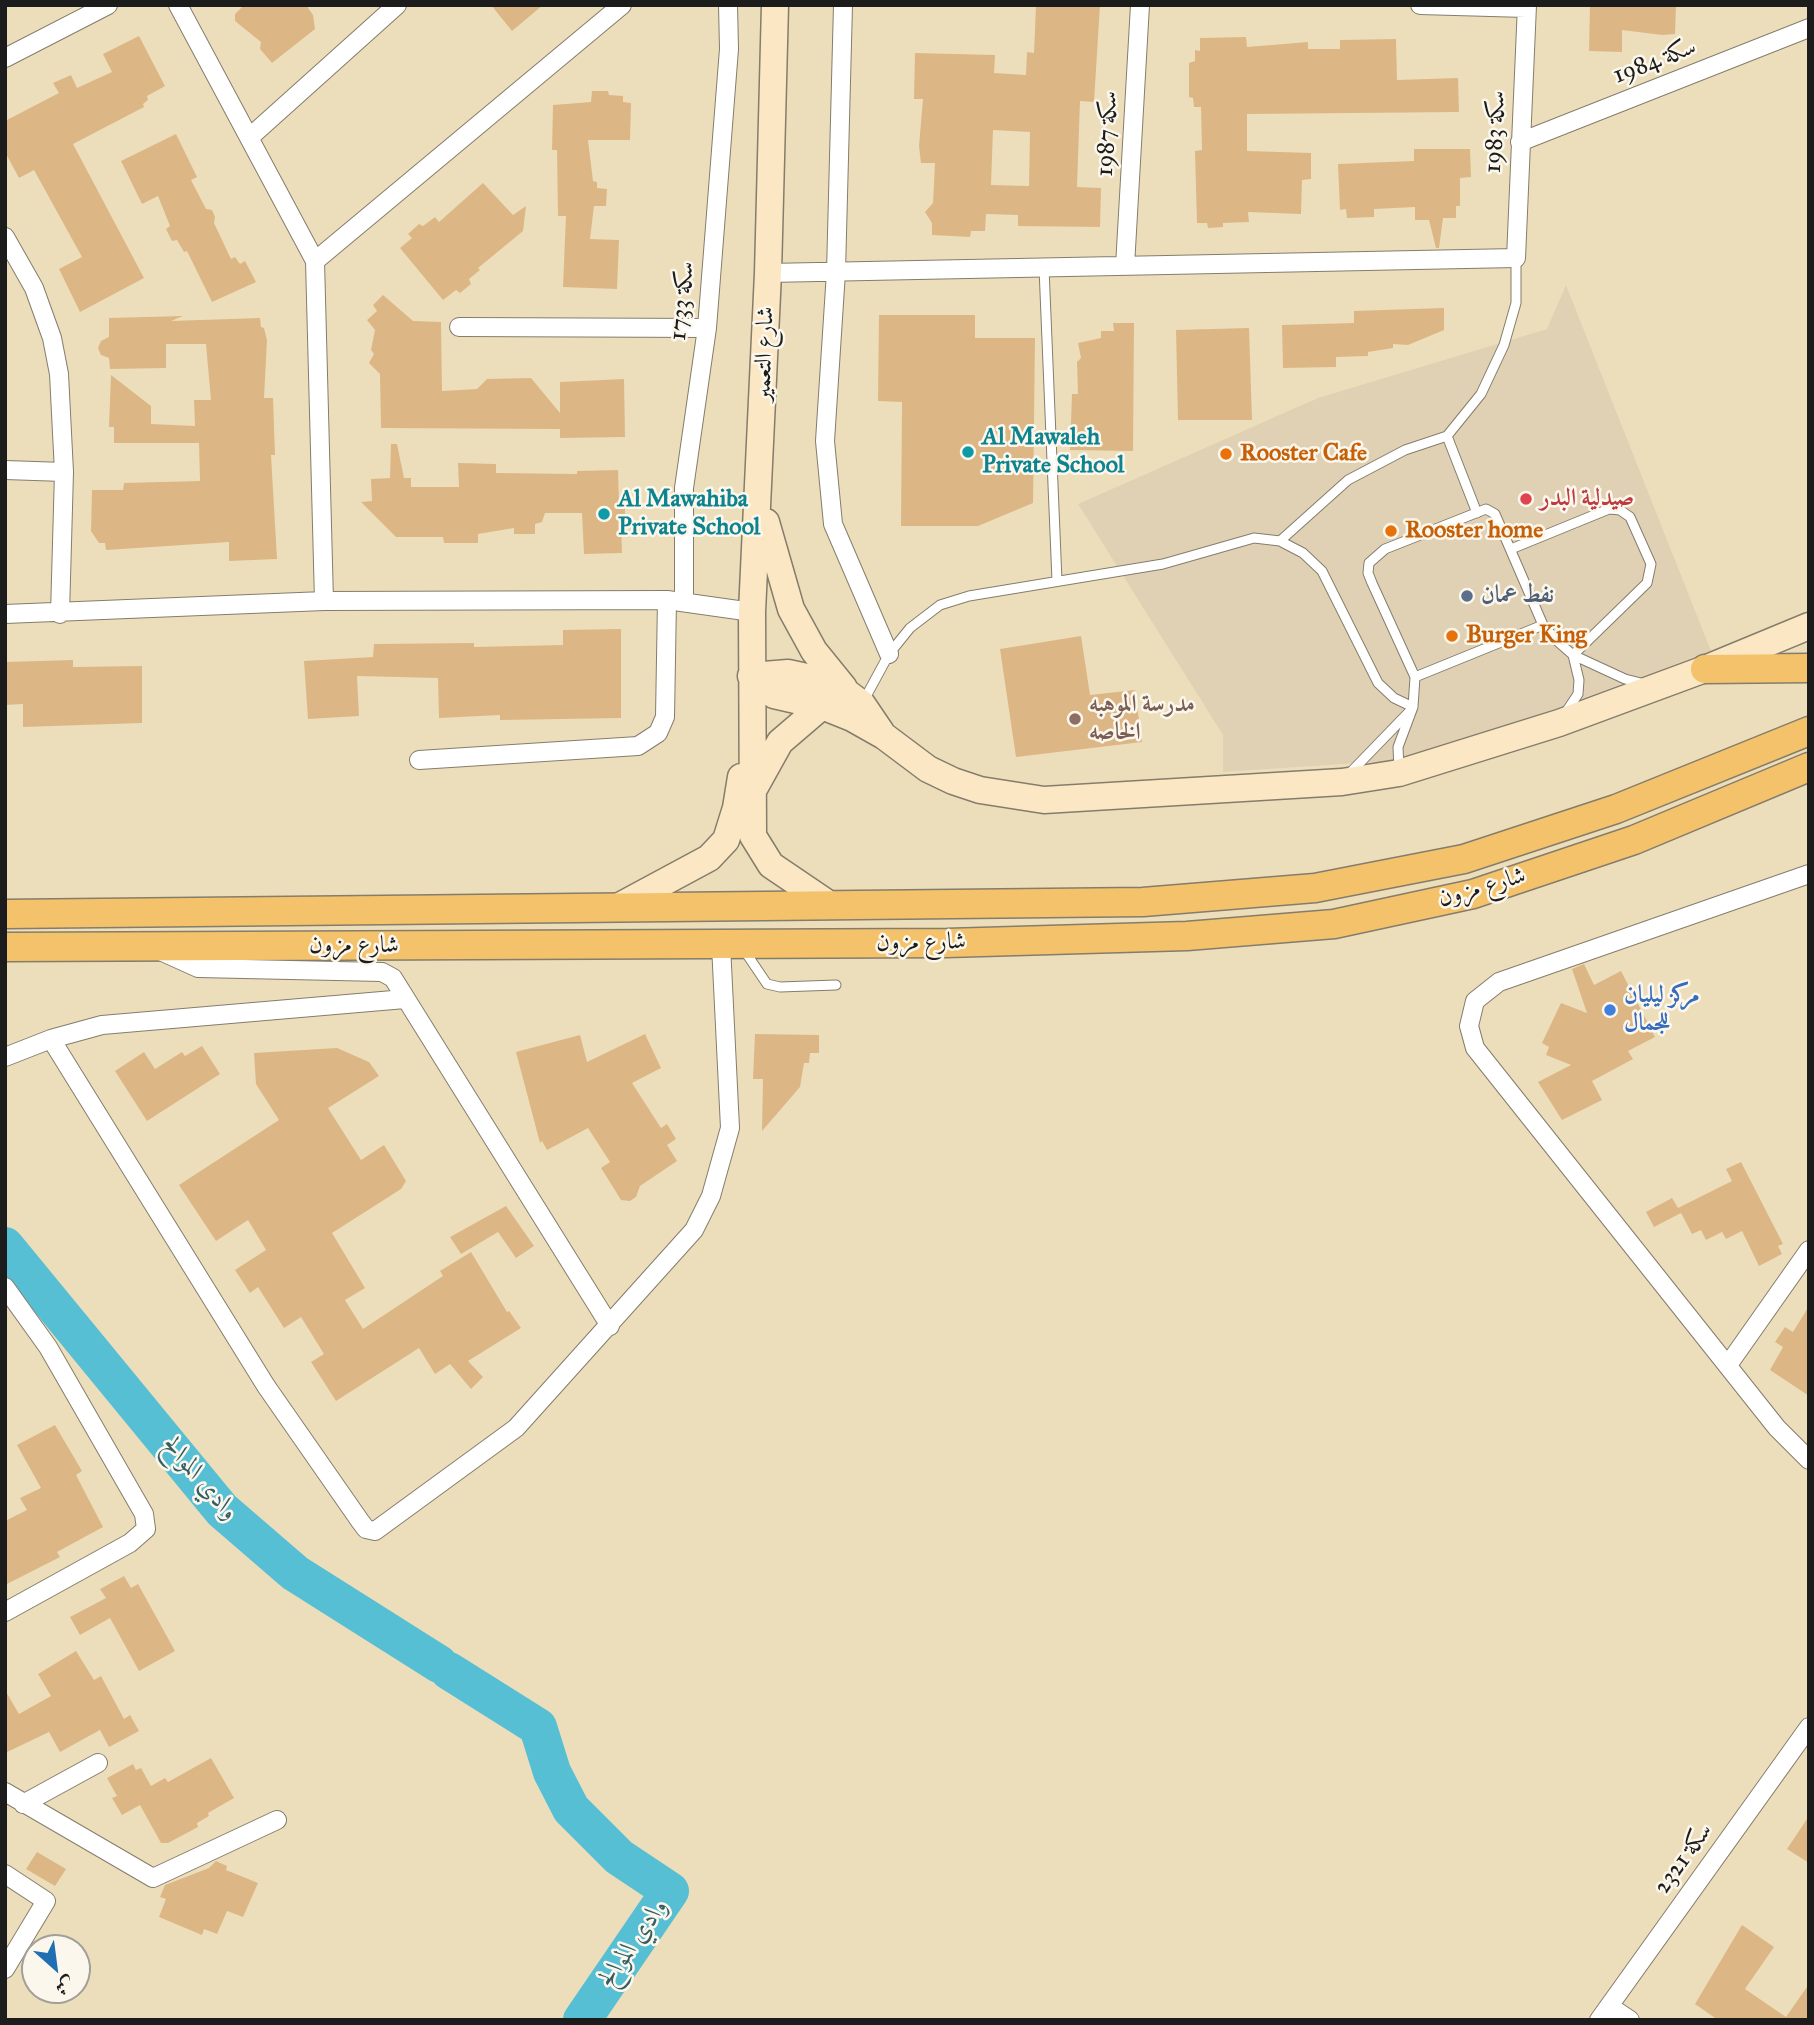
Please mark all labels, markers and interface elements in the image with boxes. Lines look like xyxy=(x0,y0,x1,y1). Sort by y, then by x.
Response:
street label: سكة 1984 xyxy=(1610,33,1700,91)
street label: سكة 1987 xyxy=(1091,90,1125,178)
street label: سكة 1983 xyxy=(1479,90,1513,174)
street label: سكة 1733 xyxy=(665,260,701,342)
street label: شارع التعمير xyxy=(749,306,781,402)
place label: Al Mawaleh Private School xyxy=(982,424,1124,480)
place label: Rooster Cafe xyxy=(1240,440,1367,468)
marker: Al Mawaleh Private School xyxy=(960,444,976,460)
marker: Rooster Cafe xyxy=(1218,446,1234,462)
place label: صيدلية البدر xyxy=(1540,485,1634,513)
place label: Al Mawahiba Private School xyxy=(618,486,760,542)
marker: صيدلية البدر xyxy=(1518,491,1534,507)
marker: Al Mawahiba Private School xyxy=(596,506,612,522)
place label: Rooster home xyxy=(1405,517,1543,545)
marker: Rooster home xyxy=(1383,523,1399,539)
place label: نفط عمان xyxy=(1481,582,1554,610)
marker: نفط عمان xyxy=(1459,588,1475,604)
place label: Burger King xyxy=(1466,622,1587,650)
marker: Burger King xyxy=(1444,628,1460,644)
place label: مدرسة الموهبه الخاصه xyxy=(1089,691,1195,747)
marker: مدرسة الموهبه الخاصه xyxy=(1067,711,1083,727)
street label: شارع مزون xyxy=(1435,862,1529,914)
street label: شارع مزون xyxy=(876,928,966,958)
street label: شارع مزون xyxy=(309,932,399,960)
place label: مركز ليليان للجمال xyxy=(1624,982,1700,1038)
marker: مركز ليليان للجمال xyxy=(1602,1002,1618,1018)
water label: وادي الموالح xyxy=(155,1431,245,1527)
street label: سكة 2321 xyxy=(1649,1818,1719,1900)
water label: وادي الموالح xyxy=(592,1893,676,1993)
north arrow xyxy=(21,1934,91,2004)
text: ش xyxy=(51,1972,79,2001)

